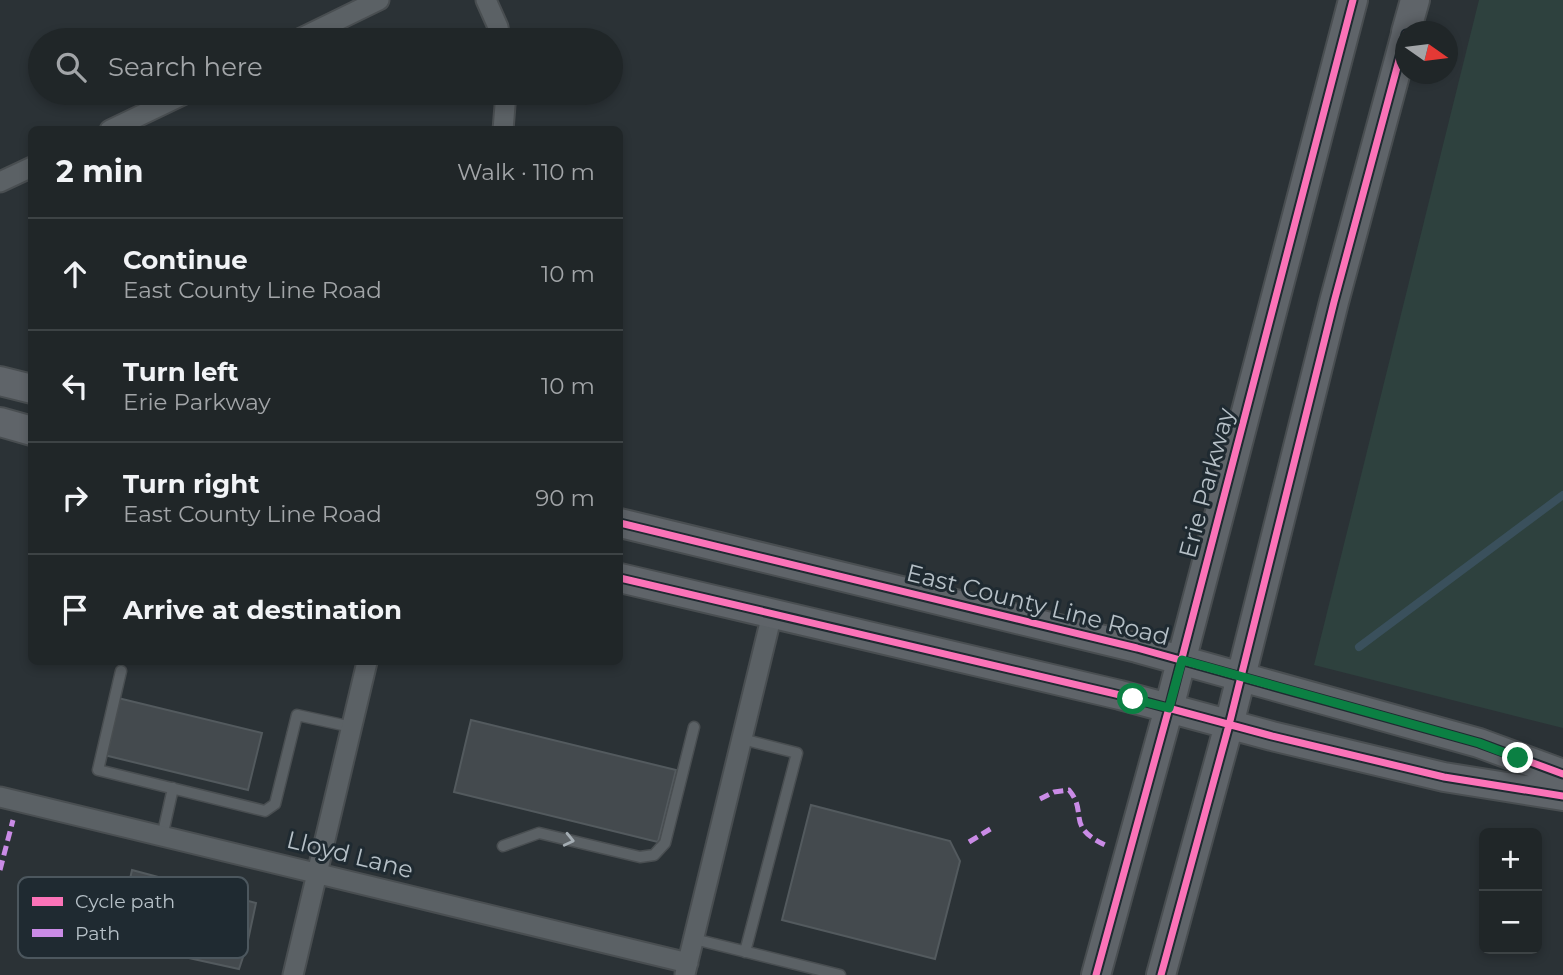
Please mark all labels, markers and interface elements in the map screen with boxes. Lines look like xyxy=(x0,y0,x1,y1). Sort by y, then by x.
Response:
north arrow xyxy=(1395,21,1458,84)
search box xyxy=(28,28,623,105)
icon: search xyxy=(52,48,90,86)
text: Search here xyxy=(108,51,263,83)
text: 2 min xyxy=(56,153,143,190)
text: Walk · 110 m xyxy=(457,158,595,186)
text: Continue xyxy=(123,244,248,276)
icon: ahead xyxy=(56,255,94,293)
text: 10 m xyxy=(541,260,595,288)
text: East County Line Road xyxy=(123,276,382,304)
text: Turn left xyxy=(123,356,239,388)
icon: left xyxy=(56,367,94,405)
text: 10 m xyxy=(541,372,595,400)
text: Erie Parkway xyxy=(123,388,271,416)
street label: Erie Parkway xyxy=(1173,405,1240,561)
text: Turn right xyxy=(123,468,259,500)
icon: right xyxy=(56,479,94,517)
text: 90 m xyxy=(535,484,595,512)
text: East County Line Road xyxy=(123,500,382,528)
street label: East County Line Road xyxy=(904,558,1173,651)
icon: arrive xyxy=(56,591,94,629)
text: Arrive at destination xyxy=(123,594,402,626)
route start xyxy=(1117,683,1148,714)
route end xyxy=(1502,742,1533,773)
street label: Lloyd Lane xyxy=(284,825,416,884)
map controls xyxy=(1479,828,1542,954)
button: + xyxy=(1479,828,1542,891)
one-way arrow xyxy=(563,832,575,846)
legend xyxy=(18,877,248,958)
text: Cycle path xyxy=(75,890,175,913)
button: − xyxy=(1479,891,1542,954)
text: Path xyxy=(75,922,120,945)

